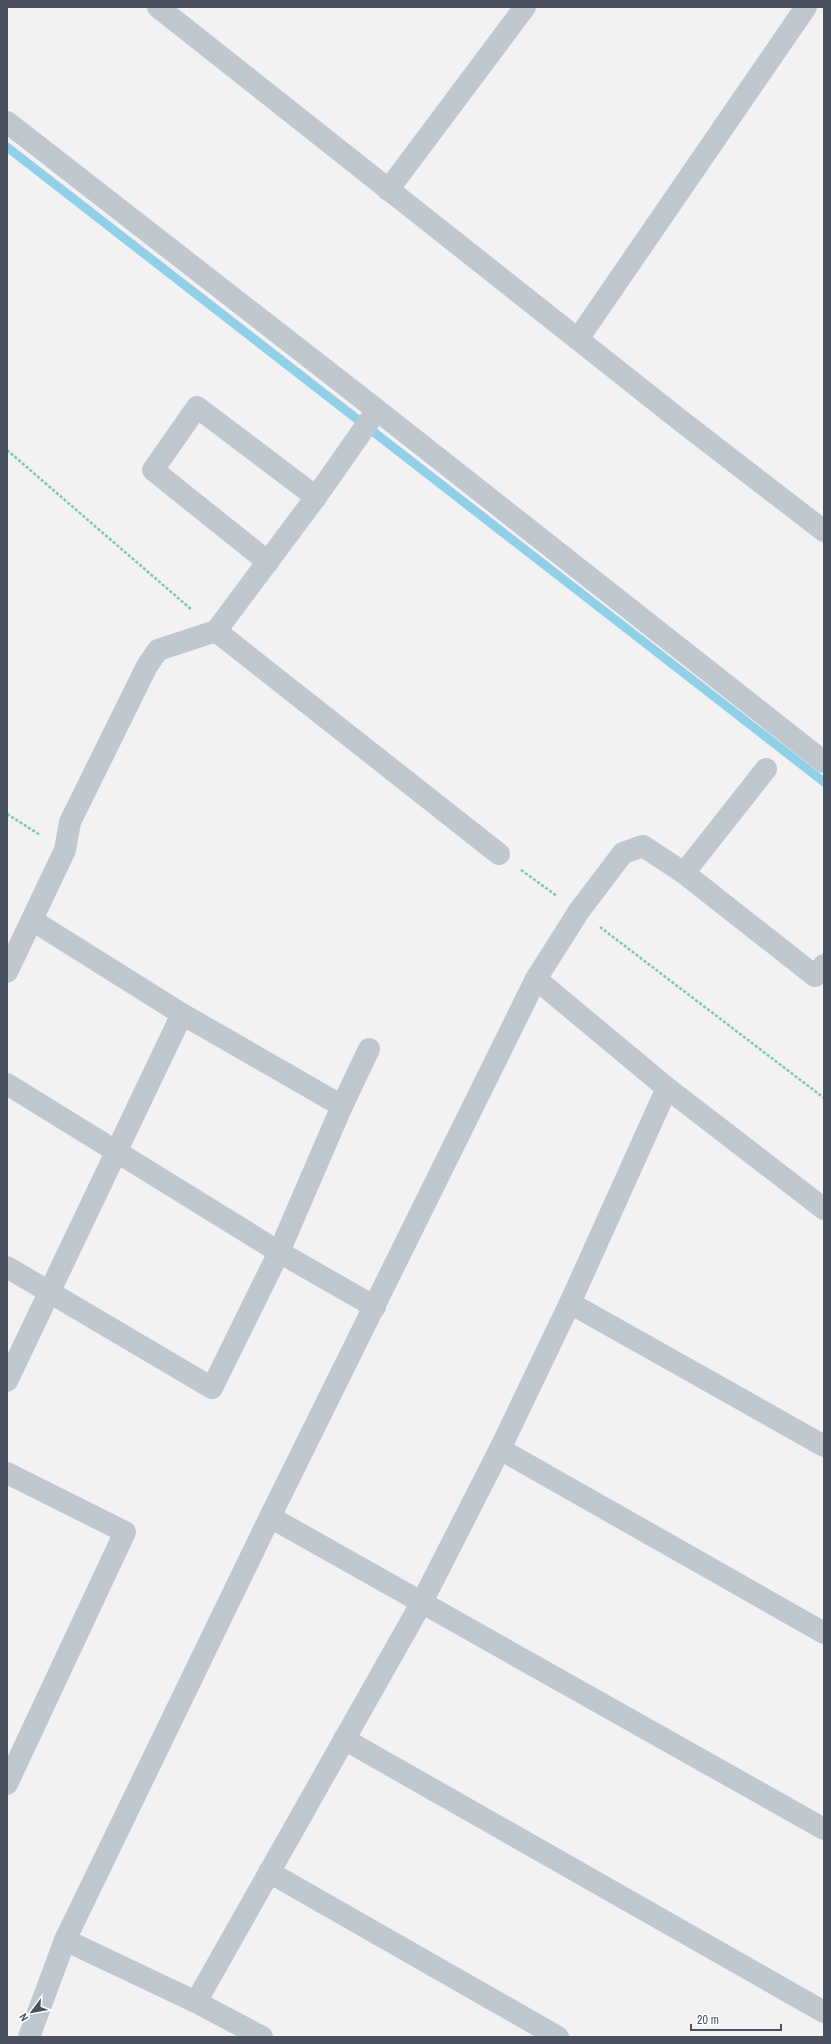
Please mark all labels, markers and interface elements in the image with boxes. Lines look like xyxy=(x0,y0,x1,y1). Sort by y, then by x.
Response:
north arrow xyxy=(12,1992,52,2032)
scale bar xyxy=(691,2006,781,2032)
text: N xyxy=(16,2011,31,2024)
text: 20 m xyxy=(697,2012,719,2028)

